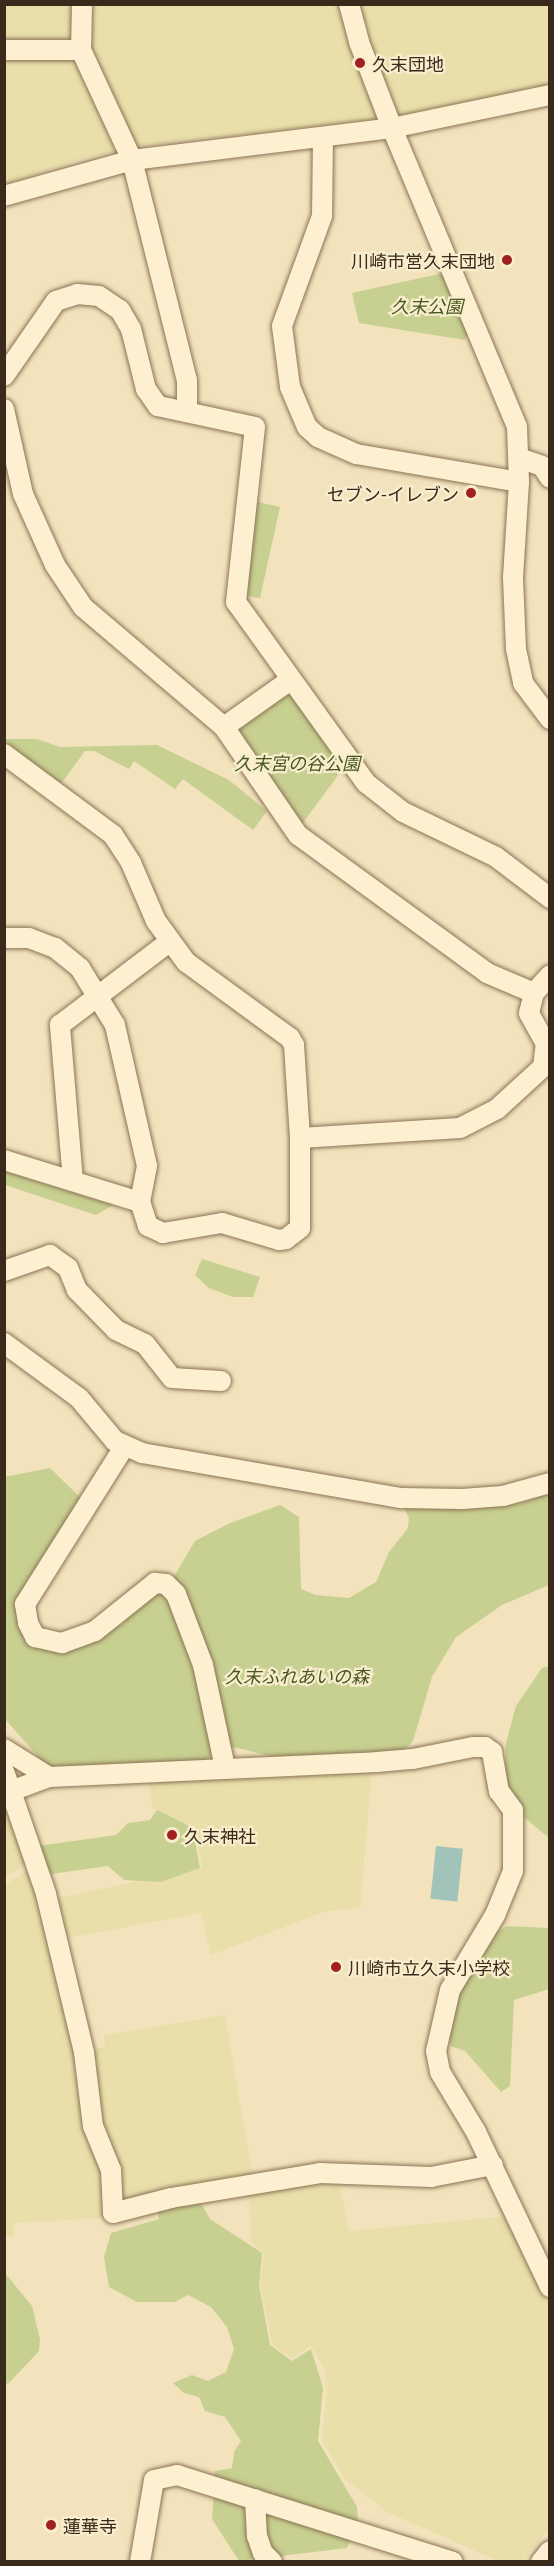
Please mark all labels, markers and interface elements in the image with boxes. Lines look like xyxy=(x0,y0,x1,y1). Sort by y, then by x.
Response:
place label: 久末団地 xyxy=(372,52,444,74)
marker: 久末団地 xyxy=(353,56,367,70)
place label: 川崎市営久末団地 xyxy=(351,249,495,271)
marker: 川崎市営久末団地 xyxy=(500,253,514,267)
park label: 久末公園 xyxy=(391,294,463,316)
place label: セブン-イレブン xyxy=(327,482,459,504)
marker: セブン-イレブン xyxy=(464,486,478,500)
park label: 久末宮の谷公園 xyxy=(234,751,360,773)
park label: 久末ふれあいの森 xyxy=(225,1664,369,1686)
place label: 久末神社 xyxy=(184,1824,256,1846)
marker: 久末神社 xyxy=(165,1828,179,1842)
place label: 川崎市立久末小学校 xyxy=(348,1956,510,1978)
marker: 川崎市立久末小学校 xyxy=(329,1960,343,1974)
place label: 蓮華寺 xyxy=(63,2514,117,2536)
marker: 蓮華寺 xyxy=(44,2518,58,2532)

